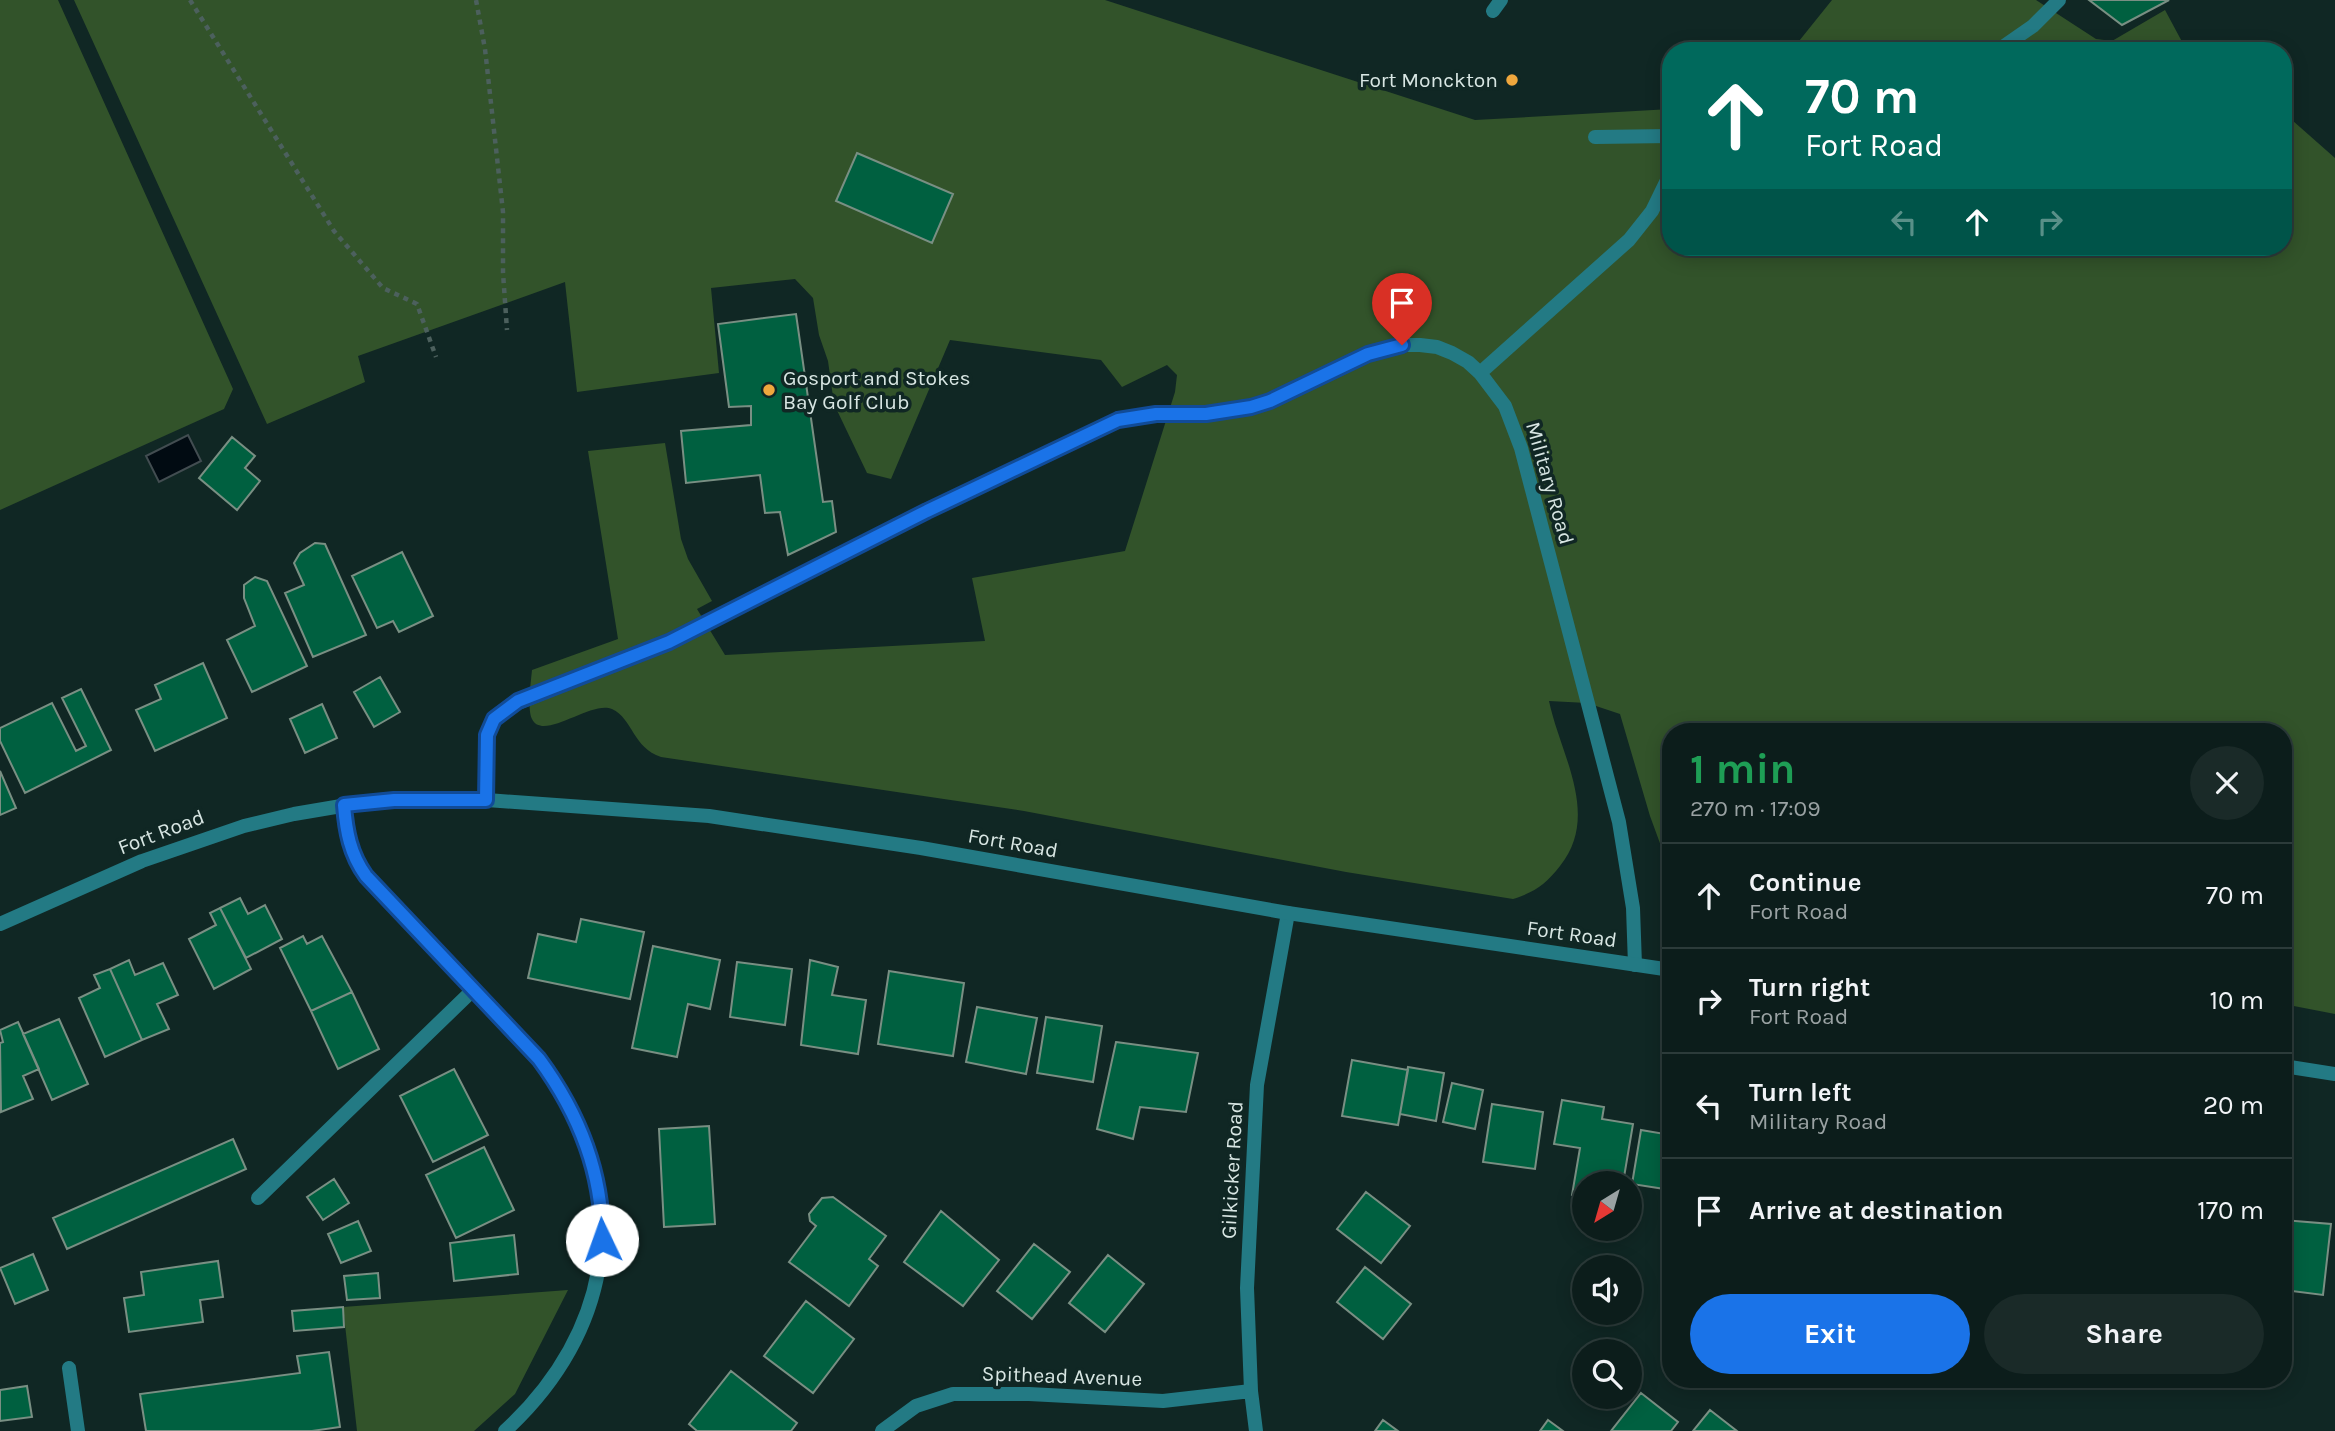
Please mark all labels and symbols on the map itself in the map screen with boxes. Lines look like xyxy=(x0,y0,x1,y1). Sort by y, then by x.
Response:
place label: Fort Monckton xyxy=(1359,68,1498,92)
marker: Fort Monckton xyxy=(1504,72,1520,88)
pin xyxy=(1372,273,1432,345)
place label: Gosport and Stokes Bay Golf Club xyxy=(783,366,971,414)
marker: Gosport and Stokes Bay Golf Club xyxy=(761,382,777,398)
street label: Military Road xyxy=(1521,419,1579,547)
street label: Fort Road xyxy=(114,805,208,859)
street label: Fort Road xyxy=(966,823,1060,863)
street label: Fort Road xyxy=(1525,916,1619,952)
street label: Gilkicker Road xyxy=(1216,1100,1248,1240)
north arrow xyxy=(1572,1171,1642,1241)
position arrow xyxy=(565,1203,639,1277)
street label: Spithead Avenue xyxy=(981,1361,1143,1391)

